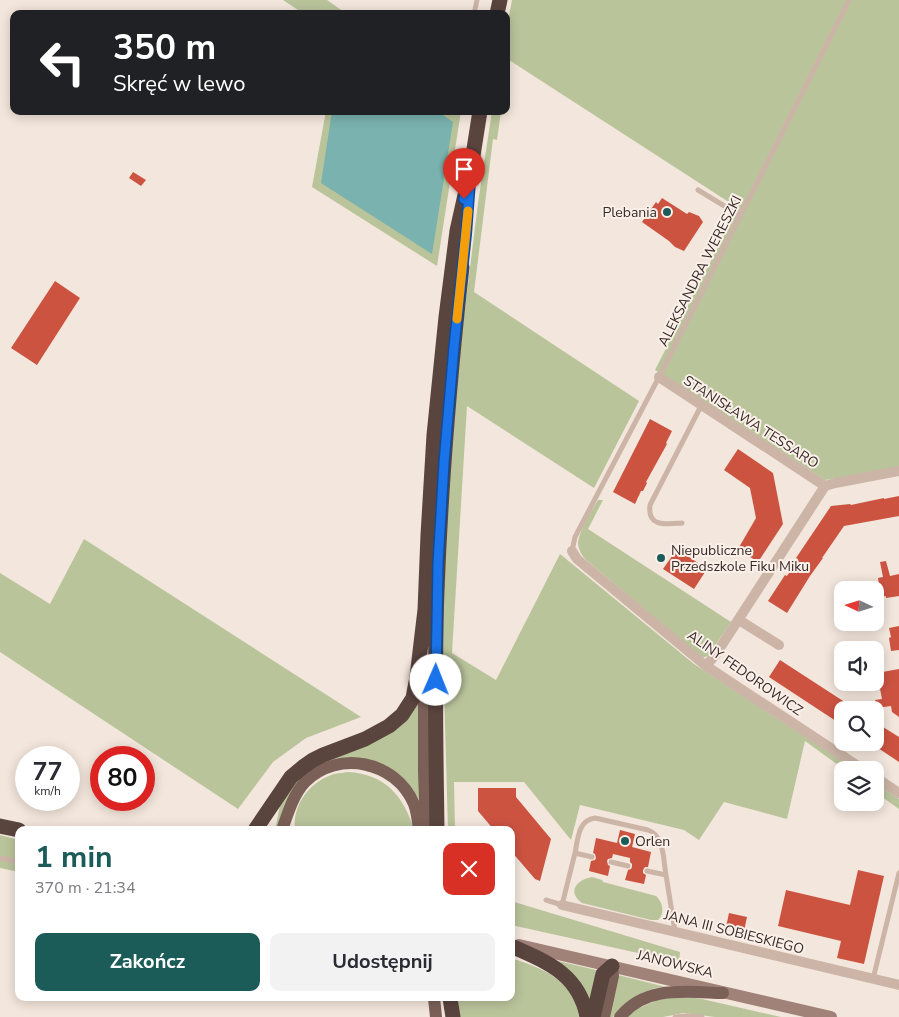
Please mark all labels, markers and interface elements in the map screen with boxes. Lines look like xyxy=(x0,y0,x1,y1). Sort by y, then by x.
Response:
text: 350 m xyxy=(113,24,216,71)
icon: left xyxy=(30,30,95,95)
text: Skręć w lewo xyxy=(113,69,246,99)
pin xyxy=(443,148,485,199)
icon: arrive xyxy=(450,155,478,183)
street label: ALEKSANDRA WERESZKI xyxy=(654,192,746,350)
place label: Plebania xyxy=(602,203,657,222)
marker: Plebania xyxy=(661,206,673,218)
street label: STANISŁAWA TESSARO xyxy=(680,371,822,473)
place label: Niepubliczne Przedszkole Fiku Miku xyxy=(671,541,809,576)
marker: Niepubliczne Przedszkole Fiku Miku xyxy=(655,552,667,564)
north arrow xyxy=(834,581,884,631)
map controls xyxy=(834,581,884,811)
street label: ALINY FEDOROWICZ xyxy=(683,626,807,720)
button: sound xyxy=(834,641,884,691)
position arrow xyxy=(409,653,461,705)
button: search xyxy=(834,701,884,751)
speed limit sign: 80 xyxy=(90,746,155,811)
text: 77 xyxy=(32,755,63,789)
button: layers xyxy=(834,761,884,811)
text: km/h xyxy=(34,783,61,799)
place label: Orlen xyxy=(635,832,670,851)
marker: Orlen xyxy=(619,835,631,847)
text: 1 min xyxy=(35,837,113,878)
button: close xyxy=(443,843,495,895)
text: 370 m · 21:34 xyxy=(35,877,136,899)
street label: JANA III SOBIESKIEGO xyxy=(661,905,806,959)
button: Zakończ xyxy=(35,933,260,991)
button: Udostępnij xyxy=(270,933,495,991)
street label: JANOWSKA xyxy=(634,945,715,983)

